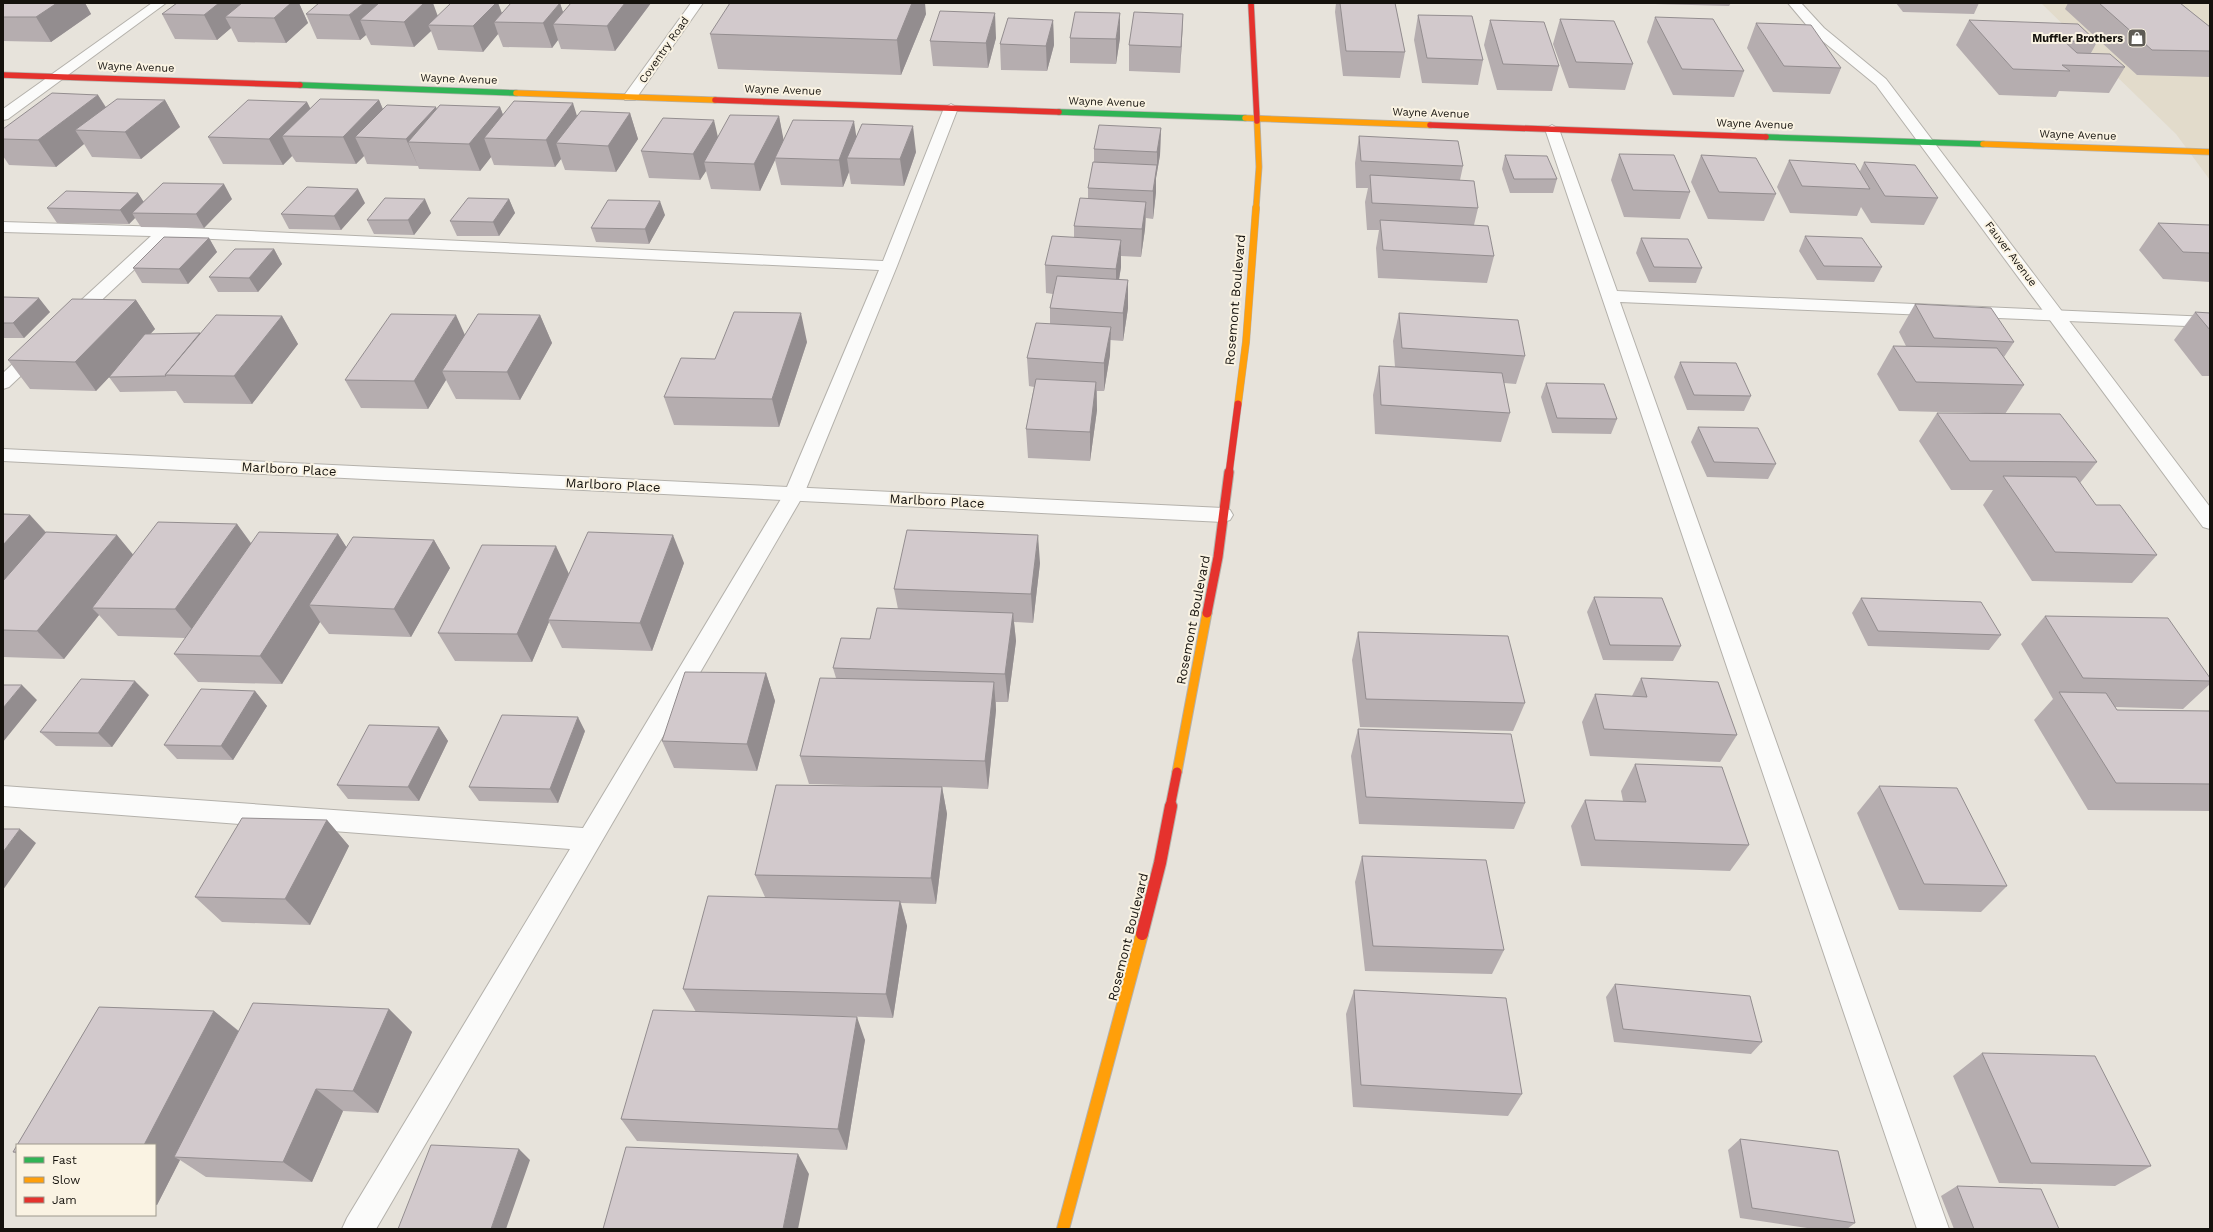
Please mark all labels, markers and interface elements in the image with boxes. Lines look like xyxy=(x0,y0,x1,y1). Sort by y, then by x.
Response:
street label: Coventry Road xyxy=(636,14,692,86)
shop icon: Muffler Brothers xyxy=(2126,27,2148,49)
place label: Muffler Brothers xyxy=(2032,32,2123,45)
street label: Wayne Avenue xyxy=(97,59,175,75)
street label: Wayne Avenue xyxy=(420,71,498,87)
street label: Wayne Avenue xyxy=(744,82,822,98)
street label: Wayne Avenue xyxy=(1068,94,1146,110)
street label: Wayne Avenue xyxy=(1392,105,1470,121)
street label: Wayne Avenue xyxy=(1716,116,1794,132)
street label: Wayne Avenue xyxy=(2039,127,2117,143)
street label: Fauver Avenue xyxy=(1982,219,2040,289)
street label: Rosemont Boulevard xyxy=(1222,234,1248,366)
street label: Marlboro Place xyxy=(241,459,337,479)
street label: Marlboro Place xyxy=(565,475,661,495)
street label: Marlboro Place xyxy=(889,491,985,511)
street label: Rosemont Boulevard xyxy=(1173,554,1213,686)
street label: Rosemont Boulevard xyxy=(1105,871,1151,1003)
legend xyxy=(16,1144,156,1216)
text: Fast xyxy=(52,1153,77,1167)
text: Slow xyxy=(52,1173,80,1187)
text: Jam xyxy=(52,1193,77,1207)

